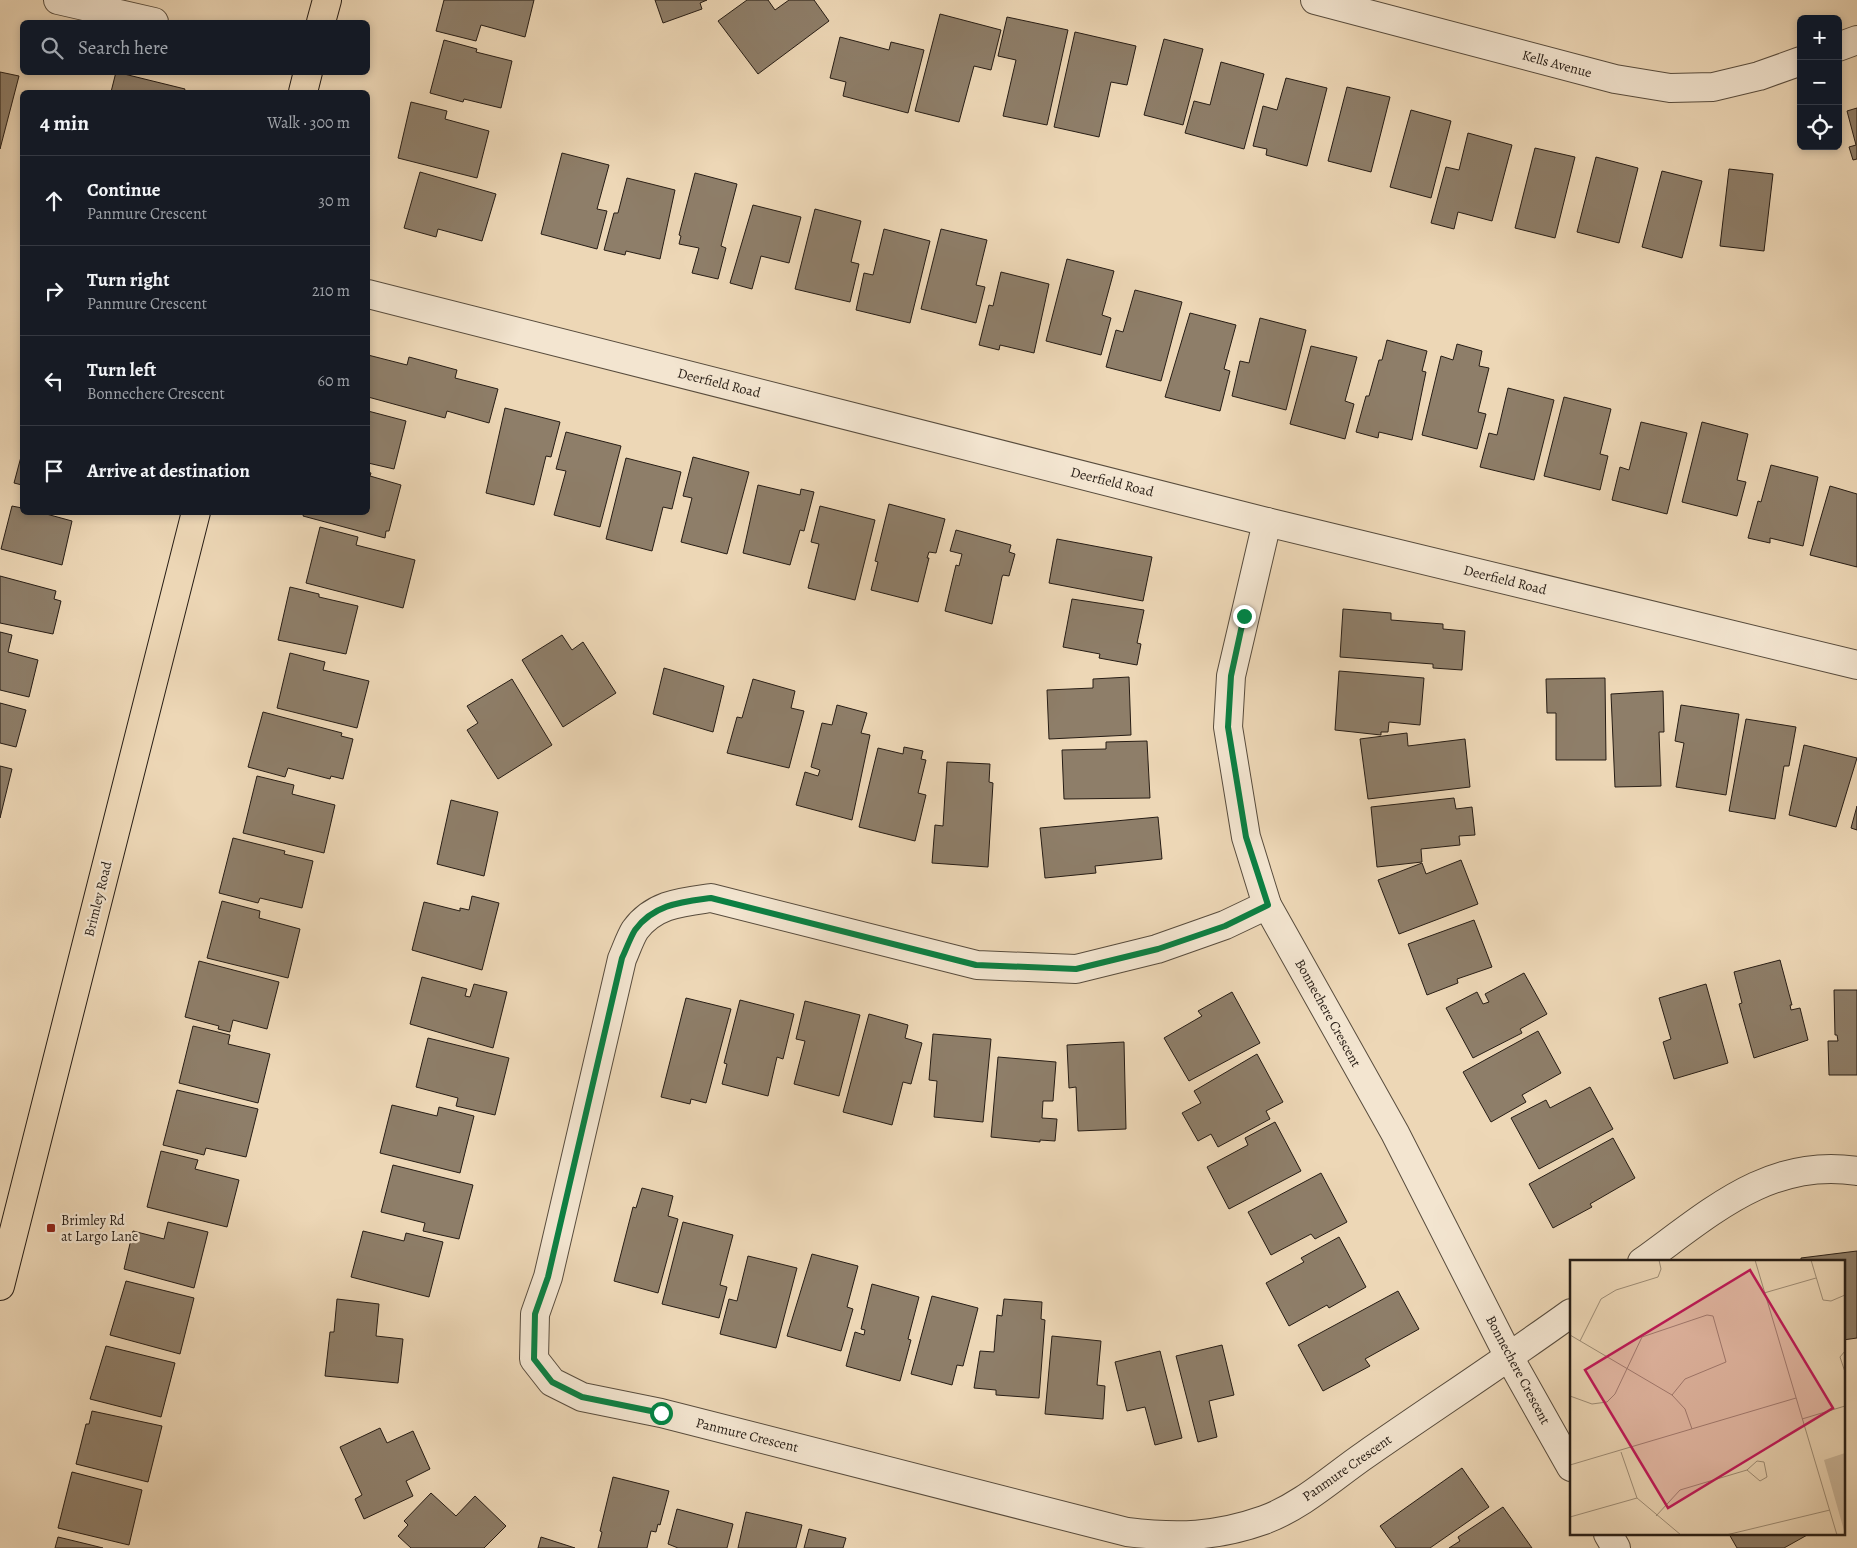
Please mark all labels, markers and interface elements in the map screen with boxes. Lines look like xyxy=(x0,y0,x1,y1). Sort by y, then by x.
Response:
map controls xyxy=(1797,15,1842,150)
button: + xyxy=(1797,15,1842,60)
search box xyxy=(20,20,370,75)
icon: search xyxy=(38,34,66,62)
text: Search here xyxy=(78,35,168,61)
street label: Kells Avenue xyxy=(1520,46,1594,82)
button: − xyxy=(1797,60,1842,105)
button: locate xyxy=(1797,105,1842,150)
text: 4 min xyxy=(40,109,89,137)
text: Walk · 300 m xyxy=(267,112,350,134)
text: Continue xyxy=(87,177,161,203)
icon: ahead xyxy=(40,187,68,215)
text: 30 m xyxy=(318,190,350,212)
text: Panmure Crescent xyxy=(87,203,207,225)
text: Turn right xyxy=(87,267,169,293)
icon: right xyxy=(40,277,68,305)
text: 210 m xyxy=(312,280,350,302)
text: Panmure Crescent xyxy=(87,293,207,315)
text: Turn left xyxy=(87,357,156,383)
street label: Deerfield Road xyxy=(675,363,763,403)
icon: left xyxy=(40,367,68,395)
text: 60 m xyxy=(318,370,350,392)
text: Bonnechere Crescent xyxy=(87,383,225,405)
icon: arrive xyxy=(40,457,68,485)
text: Arrive at destination xyxy=(87,458,250,484)
street label: Deerfield Road xyxy=(1068,462,1156,502)
street label: Deerfield Road xyxy=(1461,560,1549,600)
route end xyxy=(1233,605,1256,628)
street label: Brimley Road xyxy=(79,859,117,939)
street label: Bonnechere Crescent xyxy=(1290,956,1366,1071)
place label: Brimley Rd at Largo Lane xyxy=(61,1211,138,1246)
marker: Brimley Rd at Largo Lane xyxy=(45,1222,57,1234)
inset map xyxy=(1570,1260,1844,1536)
street label: Bonnechere Crescent xyxy=(1481,1312,1555,1428)
route start xyxy=(650,1402,673,1425)
street label: Panmure Crescent xyxy=(694,1413,801,1457)
street label: Panmure Crescent xyxy=(1299,1430,1396,1506)

